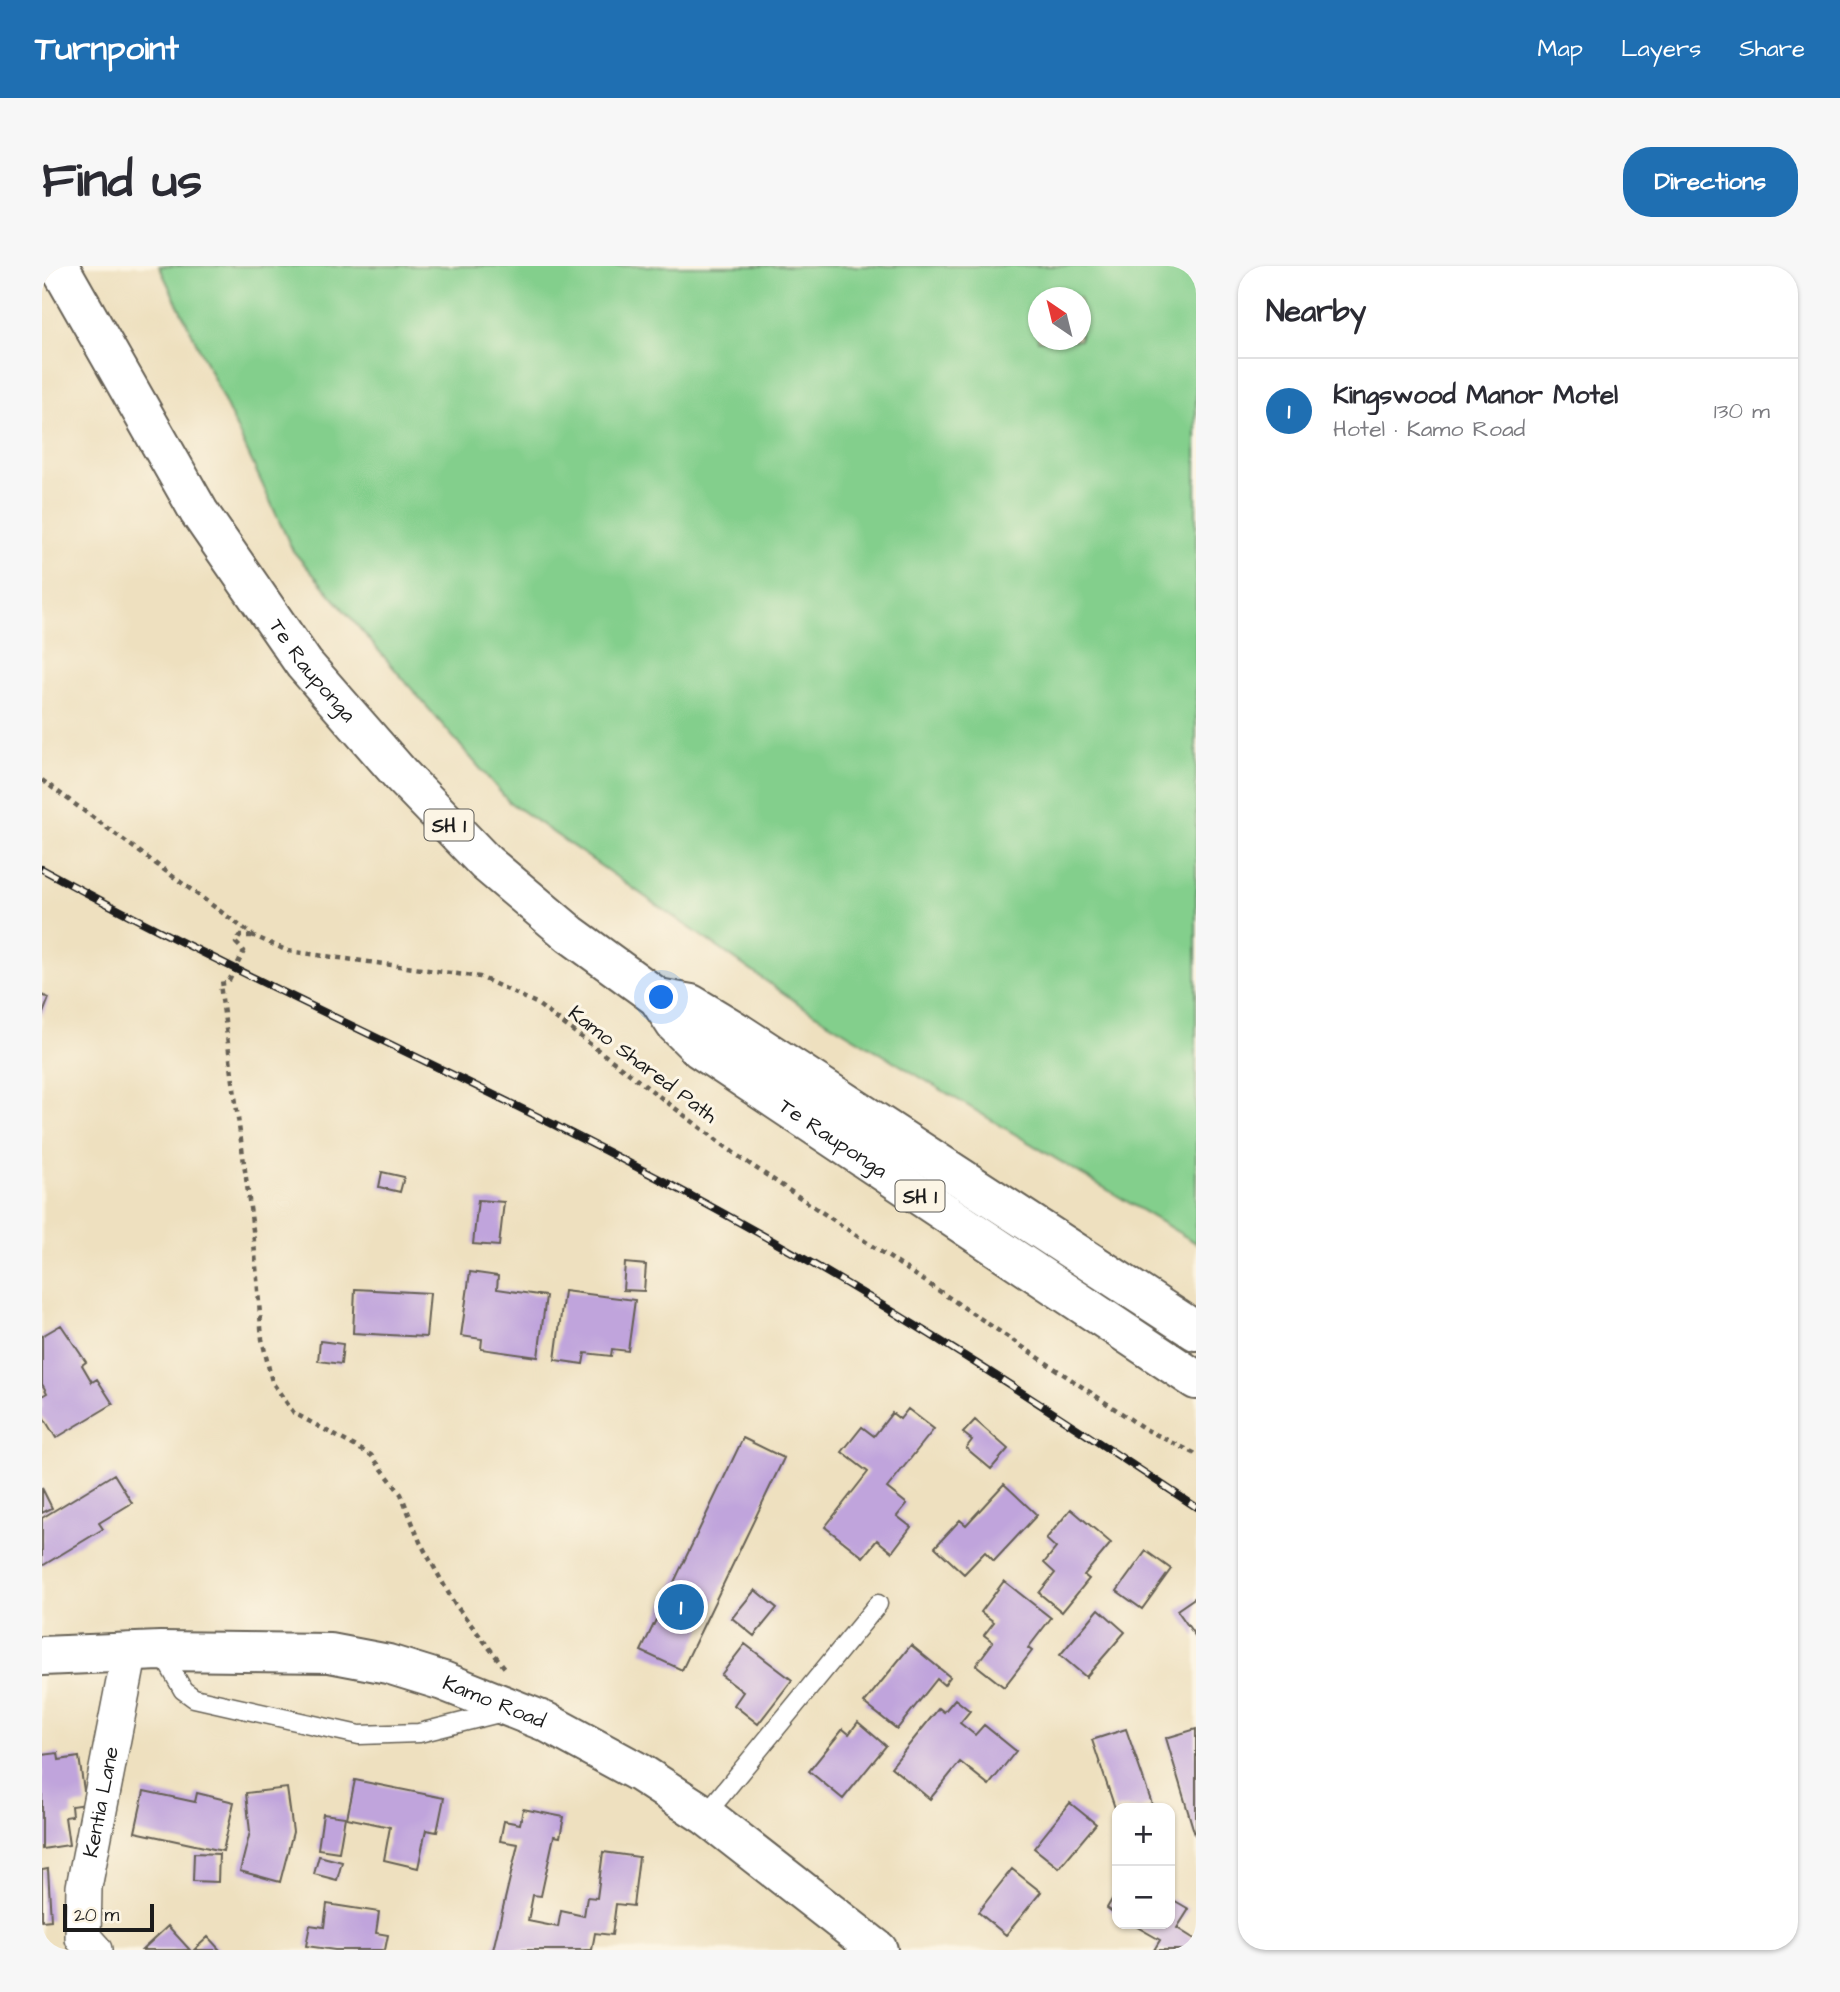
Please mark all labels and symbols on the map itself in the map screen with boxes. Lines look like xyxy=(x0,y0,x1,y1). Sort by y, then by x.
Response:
north arrow xyxy=(1028,287,1091,350)
street label: Te Rauponga xyxy=(262,613,363,729)
road number: SH 1 xyxy=(424,810,474,840)
your location xyxy=(644,980,678,1014)
street label: Kamo Shared Path xyxy=(562,999,724,1130)
street label: Te Rauponga xyxy=(773,1092,893,1185)
road number: SH 1 xyxy=(896,1180,945,1212)
pin: 1 xyxy=(658,1581,704,1633)
street label: Kamo Road xyxy=(439,1668,550,1735)
street label: Kentia Lane xyxy=(76,1744,126,1860)
scale bar xyxy=(63,1901,154,1933)

